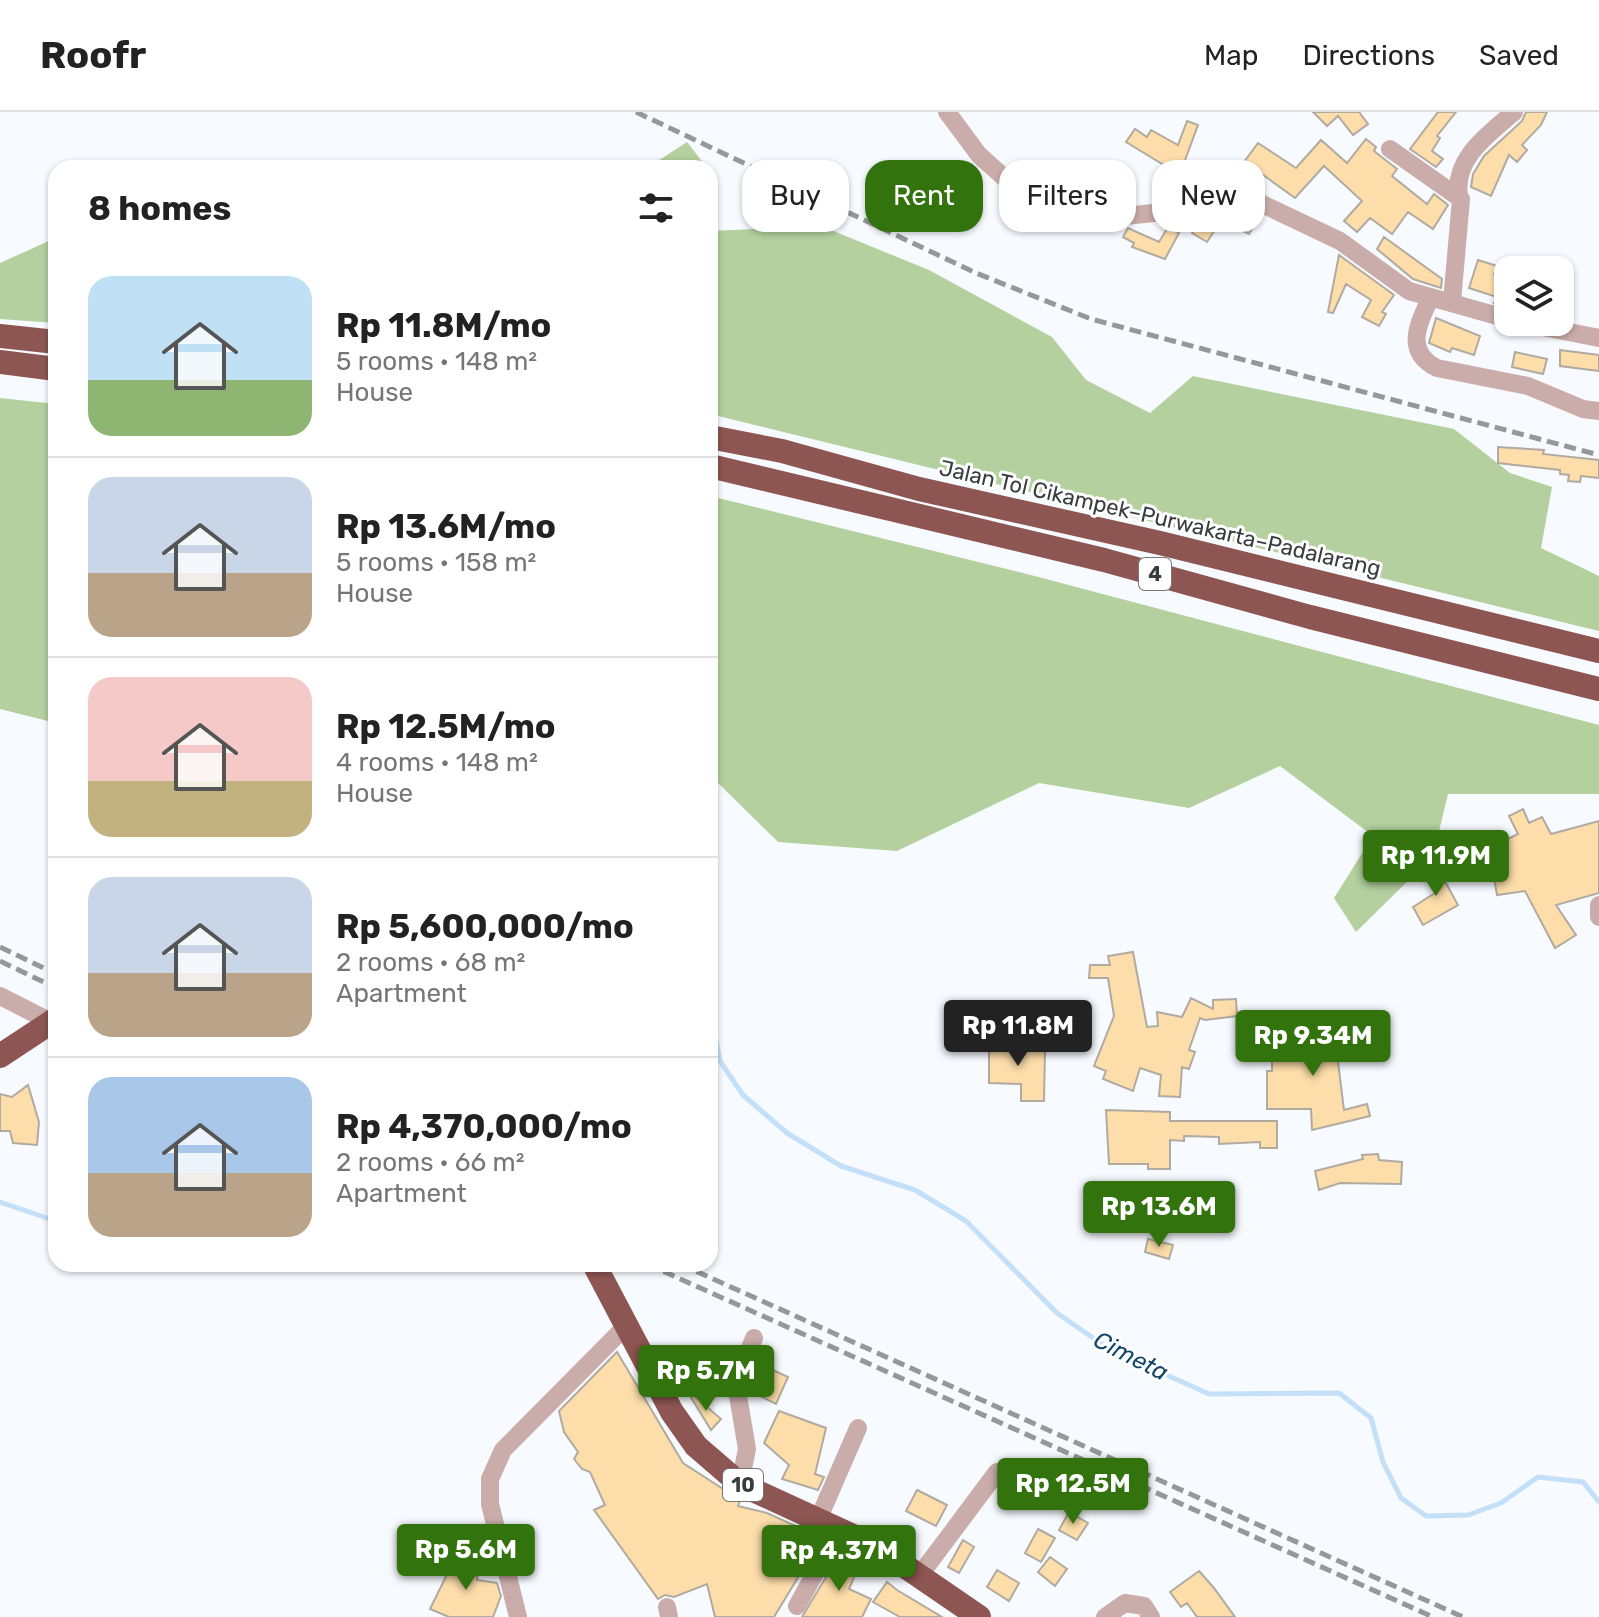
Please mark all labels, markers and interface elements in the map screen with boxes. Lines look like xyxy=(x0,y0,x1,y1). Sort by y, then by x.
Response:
text: Roofr xyxy=(40,32,146,78)
text: Map xyxy=(1204,39,1258,72)
text: Directions xyxy=(1302,39,1435,72)
text: Saved xyxy=(1479,39,1559,72)
chip: Buy xyxy=(742,160,849,232)
chip: Rent xyxy=(865,160,983,232)
chip: Filters xyxy=(999,160,1136,232)
chip: New xyxy=(1152,160,1265,232)
icon: filters xyxy=(634,186,678,230)
text: 8 homes xyxy=(88,188,231,229)
map controls xyxy=(1494,256,1574,336)
button: layers xyxy=(1494,256,1574,336)
text: Rp 11.8M/mo xyxy=(336,305,551,346)
icon: home xyxy=(152,308,248,404)
text: 5 rooms · 148 m² xyxy=(336,346,537,377)
text: House xyxy=(336,377,413,408)
street label: Jalan Tol Cikampek–Purwakarta–Padalarang xyxy=(937,454,1383,582)
text: Rp 13.6M/mo xyxy=(336,506,556,547)
icon: home xyxy=(152,509,248,605)
text: 5 rooms · 158 m² xyxy=(336,547,536,578)
road number: 4 xyxy=(1139,558,1171,590)
text: House xyxy=(336,578,413,609)
text: Rp 12.5M/mo xyxy=(336,706,556,747)
icon: home xyxy=(152,709,248,805)
text: 4 rooms · 148 m² xyxy=(336,747,538,778)
text: House xyxy=(336,778,413,809)
pin: Rp 11.9M xyxy=(1353,830,1519,898)
text: Rp 11.9M xyxy=(1381,840,1491,871)
text: Rp 5,600,000/mo xyxy=(336,906,634,947)
icon: home xyxy=(152,909,248,1005)
text: 2 rooms · 68 m² xyxy=(336,947,525,978)
text: Apartment xyxy=(336,978,467,1009)
pin: Rp 11.8M xyxy=(935,1000,1101,1068)
text: Rp 11.8M xyxy=(962,1010,1074,1041)
pin: Rp 9.34M xyxy=(1230,1010,1396,1078)
text: Rp 9.34M xyxy=(1253,1020,1373,1051)
text: Rp 4,370,000/mo xyxy=(336,1106,632,1147)
icon: home xyxy=(152,1109,248,1205)
text: 2 rooms · 66 m² xyxy=(336,1147,525,1178)
text: Apartment xyxy=(336,1178,467,1209)
pin: Rp 13.6M xyxy=(1076,1181,1242,1249)
text: Rp 13.6M xyxy=(1101,1191,1217,1222)
water label: Cimeta xyxy=(1089,1325,1173,1387)
pin: Rp 5.7M xyxy=(632,1345,780,1413)
text: Rp 5.7M xyxy=(656,1355,756,1386)
pin: Rp 12.5M xyxy=(990,1458,1156,1526)
text: Rp 12.5M xyxy=(1015,1468,1131,1499)
road number: 10 xyxy=(723,1469,763,1501)
pin: Rp 5.6M xyxy=(392,1524,540,1592)
pin: Rp 4.37M xyxy=(756,1525,922,1593)
text: Rp 5.6M xyxy=(415,1534,517,1565)
text: Rp 4.37M xyxy=(780,1535,898,1566)

